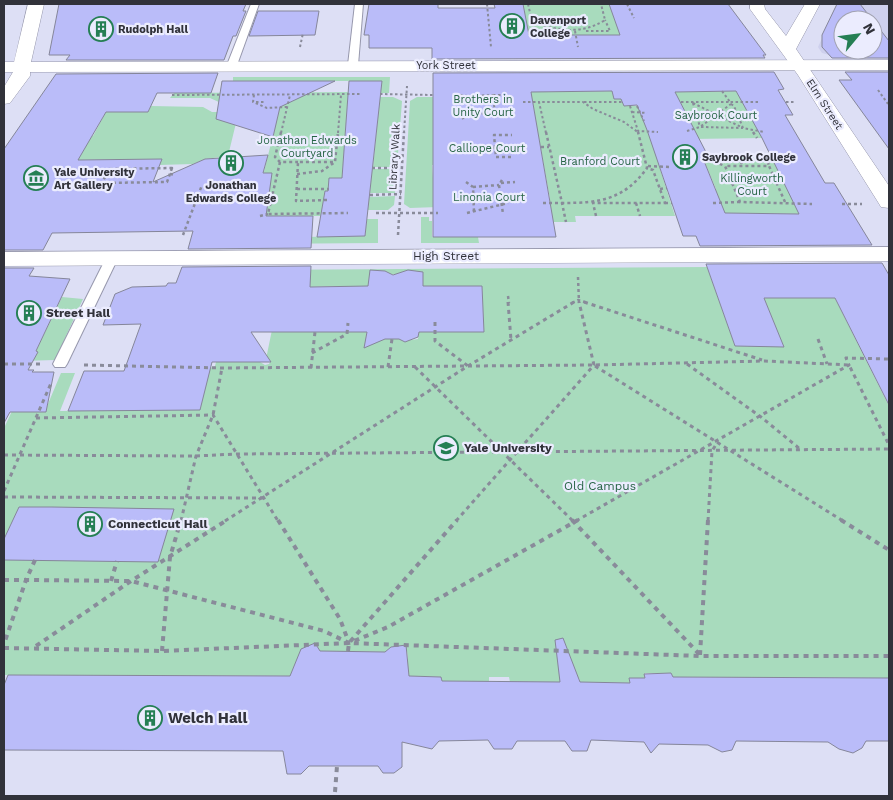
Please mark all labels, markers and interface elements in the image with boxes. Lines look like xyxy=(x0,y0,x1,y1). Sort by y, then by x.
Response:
north arrow xyxy=(833,10,883,60)
building icon: Davenport College xyxy=(499,13,525,39)
place label: Davenport College xyxy=(530,14,586,40)
building icon: Rudolph Hall xyxy=(88,16,114,42)
text: N xyxy=(860,20,879,37)
place label: Rudolph Hall xyxy=(118,23,188,36)
street label: York Street xyxy=(416,59,476,72)
street label: Elm Street xyxy=(803,77,846,132)
park label: Brothers in Unity Court xyxy=(453,93,514,119)
park label: Saybrook Court xyxy=(675,109,758,122)
street label: Library Walk xyxy=(386,124,403,190)
park label: Jonathan Edwards Courtyard xyxy=(257,134,357,160)
park label: Calliope Court xyxy=(449,142,526,155)
building icon: Saybrook College xyxy=(672,144,698,170)
building icon: Jonathan Edwards College xyxy=(218,150,244,176)
place label: Saybrook College xyxy=(702,151,796,164)
park label: Branford Court xyxy=(560,155,640,168)
museum icon: Yale University Art Gallery xyxy=(23,165,49,191)
place label: Yale University Art Gallery xyxy=(54,166,135,192)
park label: Killingworth Court xyxy=(720,172,784,198)
place label: Jonathan Edwards College xyxy=(186,179,276,205)
park label: Linonia Court xyxy=(453,191,525,204)
street label: High Street xyxy=(413,249,479,263)
building icon: Street Hall xyxy=(16,300,42,326)
place label: Street Hall xyxy=(46,306,110,320)
school or university icon: Yale University xyxy=(433,435,459,461)
place label: Yale University xyxy=(464,441,552,455)
park label: Old Campus xyxy=(564,479,636,493)
building icon: Connecticut Hall xyxy=(77,511,103,537)
place label: Connecticut Hall xyxy=(108,517,207,531)
building icon: Welch Hall xyxy=(137,705,163,731)
place label: Welch Hall xyxy=(168,709,248,727)

